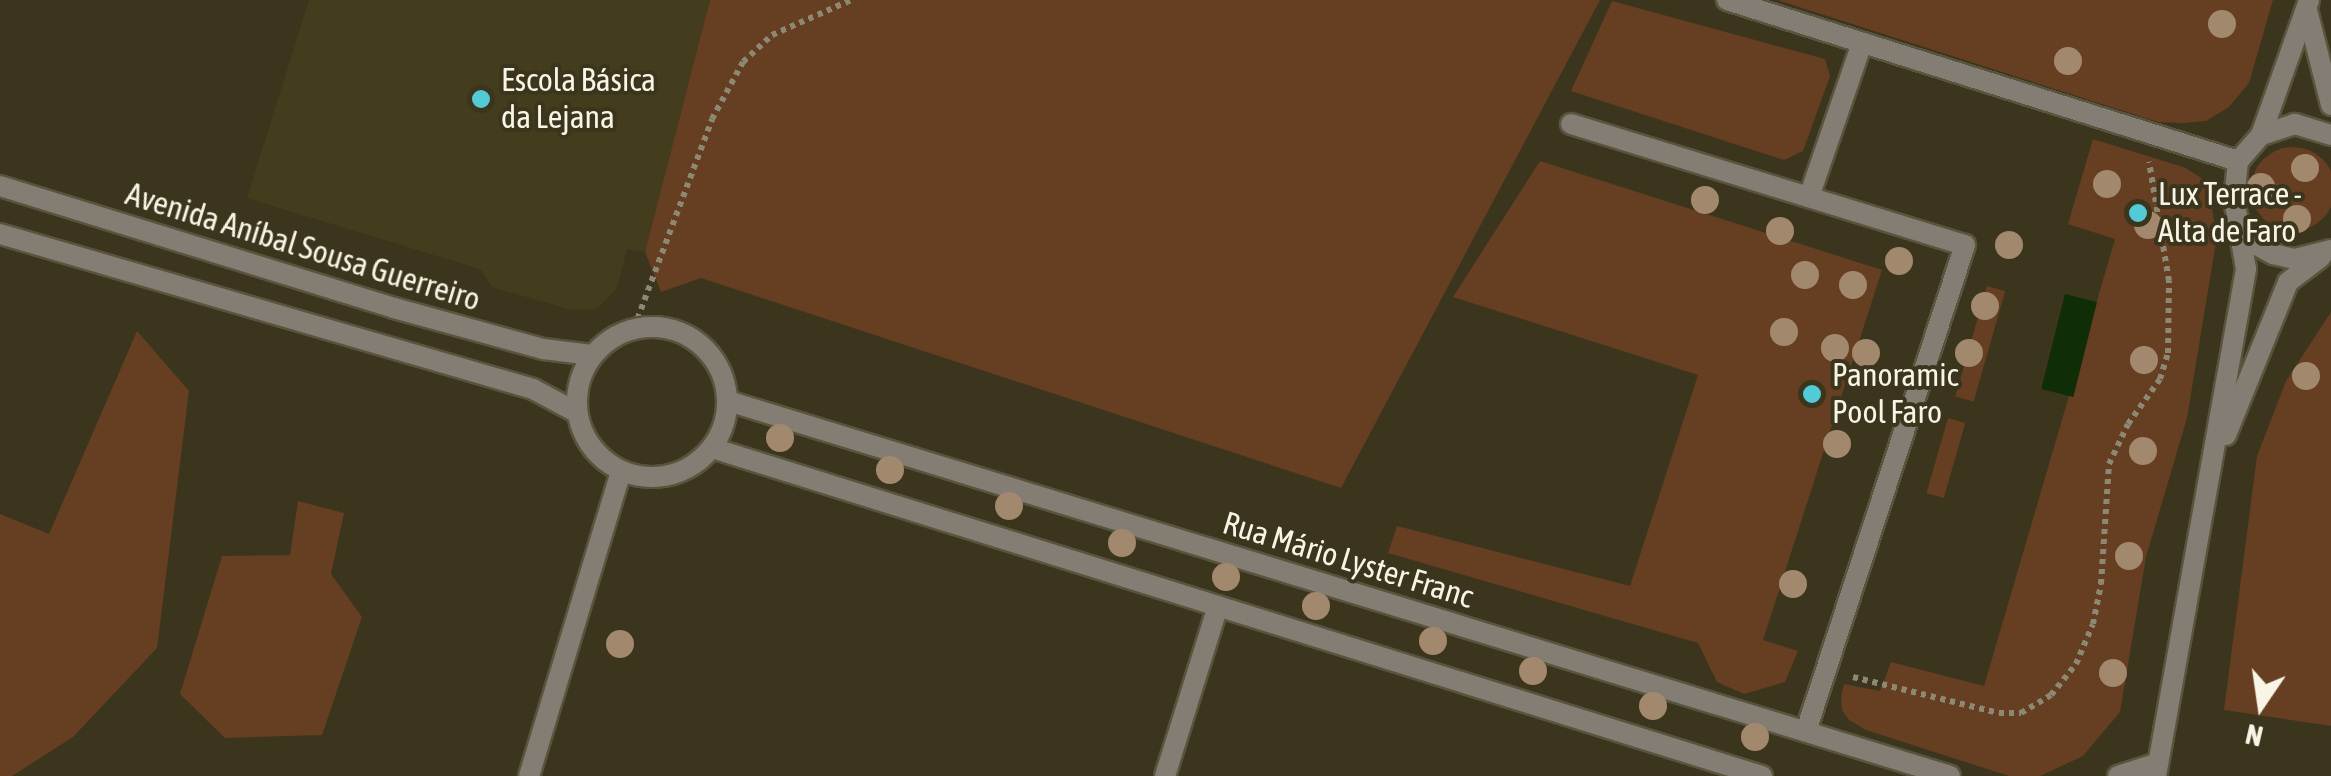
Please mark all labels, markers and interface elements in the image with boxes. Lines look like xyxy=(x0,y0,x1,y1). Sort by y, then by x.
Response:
place label: Escola Básica da Lejana xyxy=(501,62,656,137)
marker: Escola Básica da Lejana xyxy=(470,88,492,110)
street label: Avenida Aníbal Sousa Guerreiro xyxy=(121,175,485,319)
place label: Lux Terrace - Alta de Faro xyxy=(2158,176,2302,251)
marker: Lux Terrace - Alta de Faro xyxy=(2127,202,2149,224)
place label: Panoramic Pool Faro xyxy=(1832,357,1958,432)
marker: Panoramic Pool Faro xyxy=(1801,383,1823,405)
street label: Rua Mário Lyster Franc xyxy=(1218,504,1478,616)
north arrow xyxy=(2211,656,2311,756)
text: N xyxy=(2243,718,2266,753)

